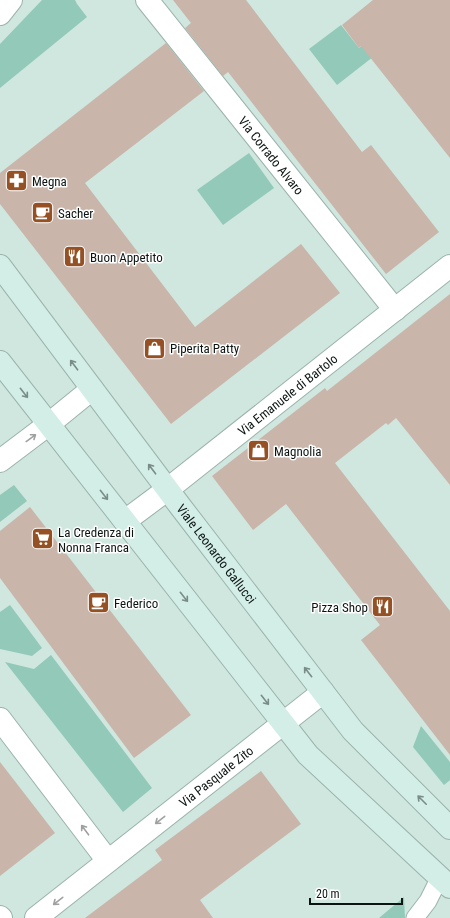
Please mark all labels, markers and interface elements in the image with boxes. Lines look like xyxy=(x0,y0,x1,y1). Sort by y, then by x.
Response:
street label: Via Corrado Alvaro xyxy=(236,113,307,198)
pharmacy icon: Megna xyxy=(4,168,30,194)
place label: Megna xyxy=(32,174,67,189)
cafe icon: Sacher xyxy=(29,200,55,226)
place label: Sacher xyxy=(58,206,93,221)
restaurant icon: Buon Appetito xyxy=(62,244,88,270)
place label: Buon Appetito xyxy=(90,250,163,265)
shop icon: Piperita Patty xyxy=(141,335,167,361)
place label: Piperita Patty xyxy=(170,341,240,356)
street label: Via Emanuele di Bartolo xyxy=(235,351,340,438)
one-way arrow xyxy=(70,360,78,371)
one-way arrow xyxy=(20,387,29,398)
one-way arrow xyxy=(26,433,37,442)
shop icon: Magnolia xyxy=(246,438,272,464)
place label: Magnolia xyxy=(274,444,321,459)
one-way arrow xyxy=(148,464,156,475)
one-way arrow xyxy=(100,489,109,500)
street label: Viale Leonardo Gallucci xyxy=(174,501,259,606)
place label: La Credenza di Nonna Franca xyxy=(58,525,134,555)
supermarket icon: La Credenza di Nonna Franca xyxy=(29,526,55,552)
cafe icon: Federico xyxy=(85,590,111,616)
one-way arrow xyxy=(180,592,189,603)
restaurant icon: Pizza Shop xyxy=(370,594,396,620)
place label: Federico xyxy=(114,596,158,611)
place label: Pizza Shop xyxy=(311,600,368,615)
one-way arrow xyxy=(303,667,312,678)
one-way arrow xyxy=(260,694,269,705)
street label: Via Pasquale Zito xyxy=(176,743,256,810)
one-way arrow xyxy=(417,795,427,805)
one-way arrow xyxy=(155,816,166,825)
one-way arrow xyxy=(81,825,89,836)
scale bar xyxy=(310,880,402,906)
text: 20 m xyxy=(316,887,340,901)
one-way arrow xyxy=(53,896,64,905)

